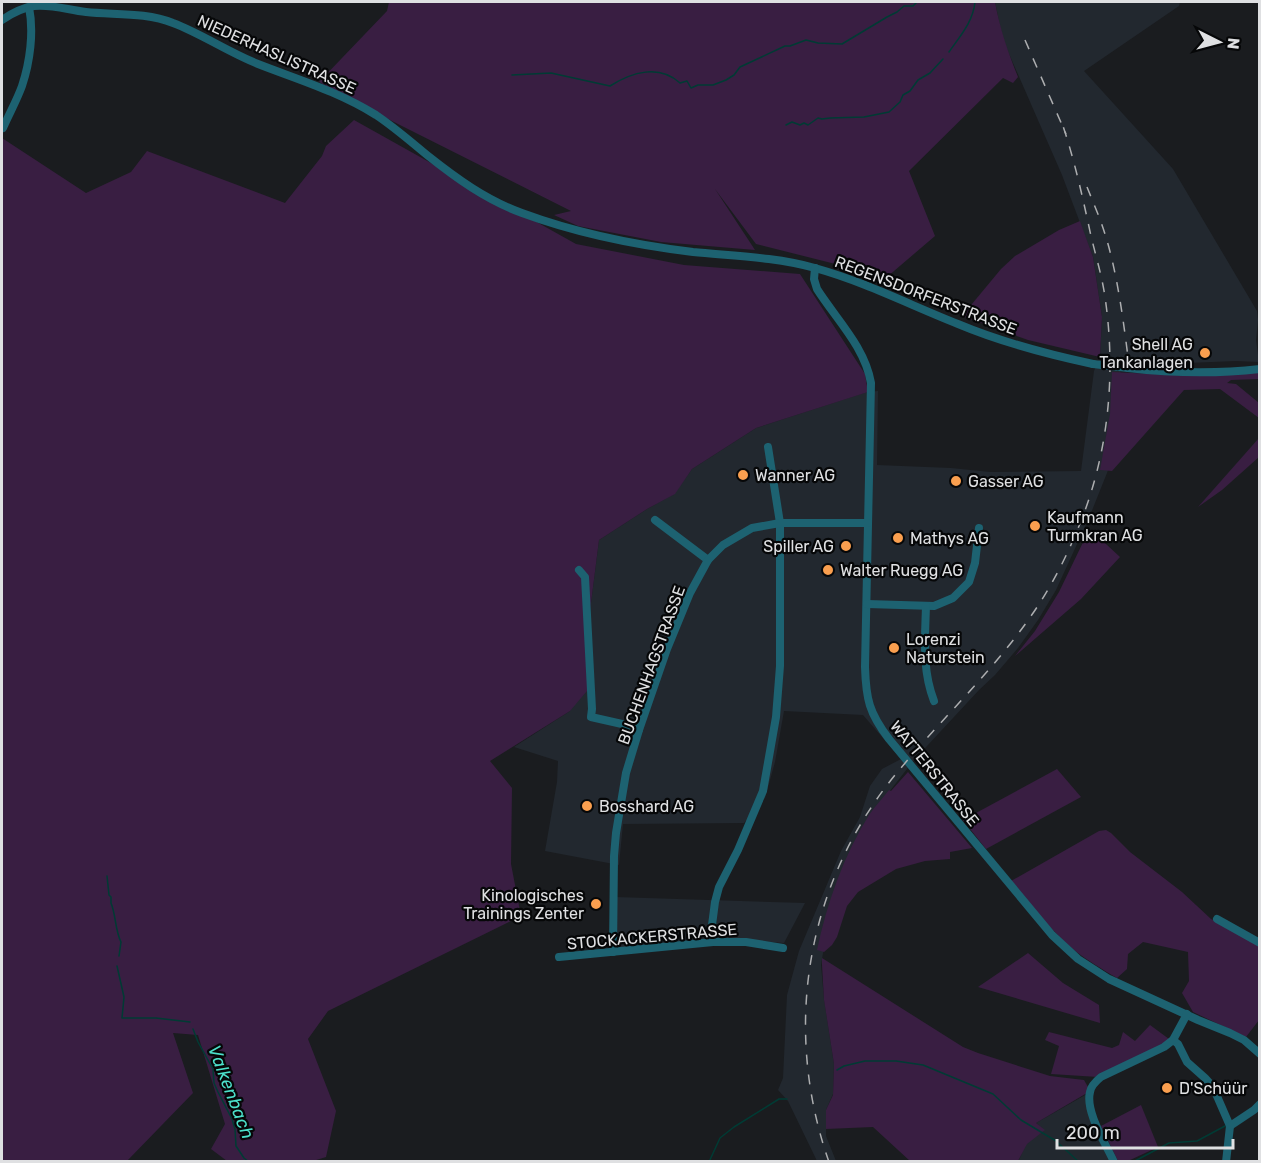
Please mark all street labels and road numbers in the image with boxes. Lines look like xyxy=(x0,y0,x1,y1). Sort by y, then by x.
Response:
street label: NIEDERHASLISTRASSE xyxy=(195,11,359,98)
street label: REGENSDORFERSTRASSE xyxy=(832,252,1019,339)
street label: BUCHENHAGSTRASSE xyxy=(614,583,689,747)
street label: WATTERSTRASSE xyxy=(886,717,983,830)
street label: STOCKACKERSTRASSE xyxy=(566,920,738,953)

